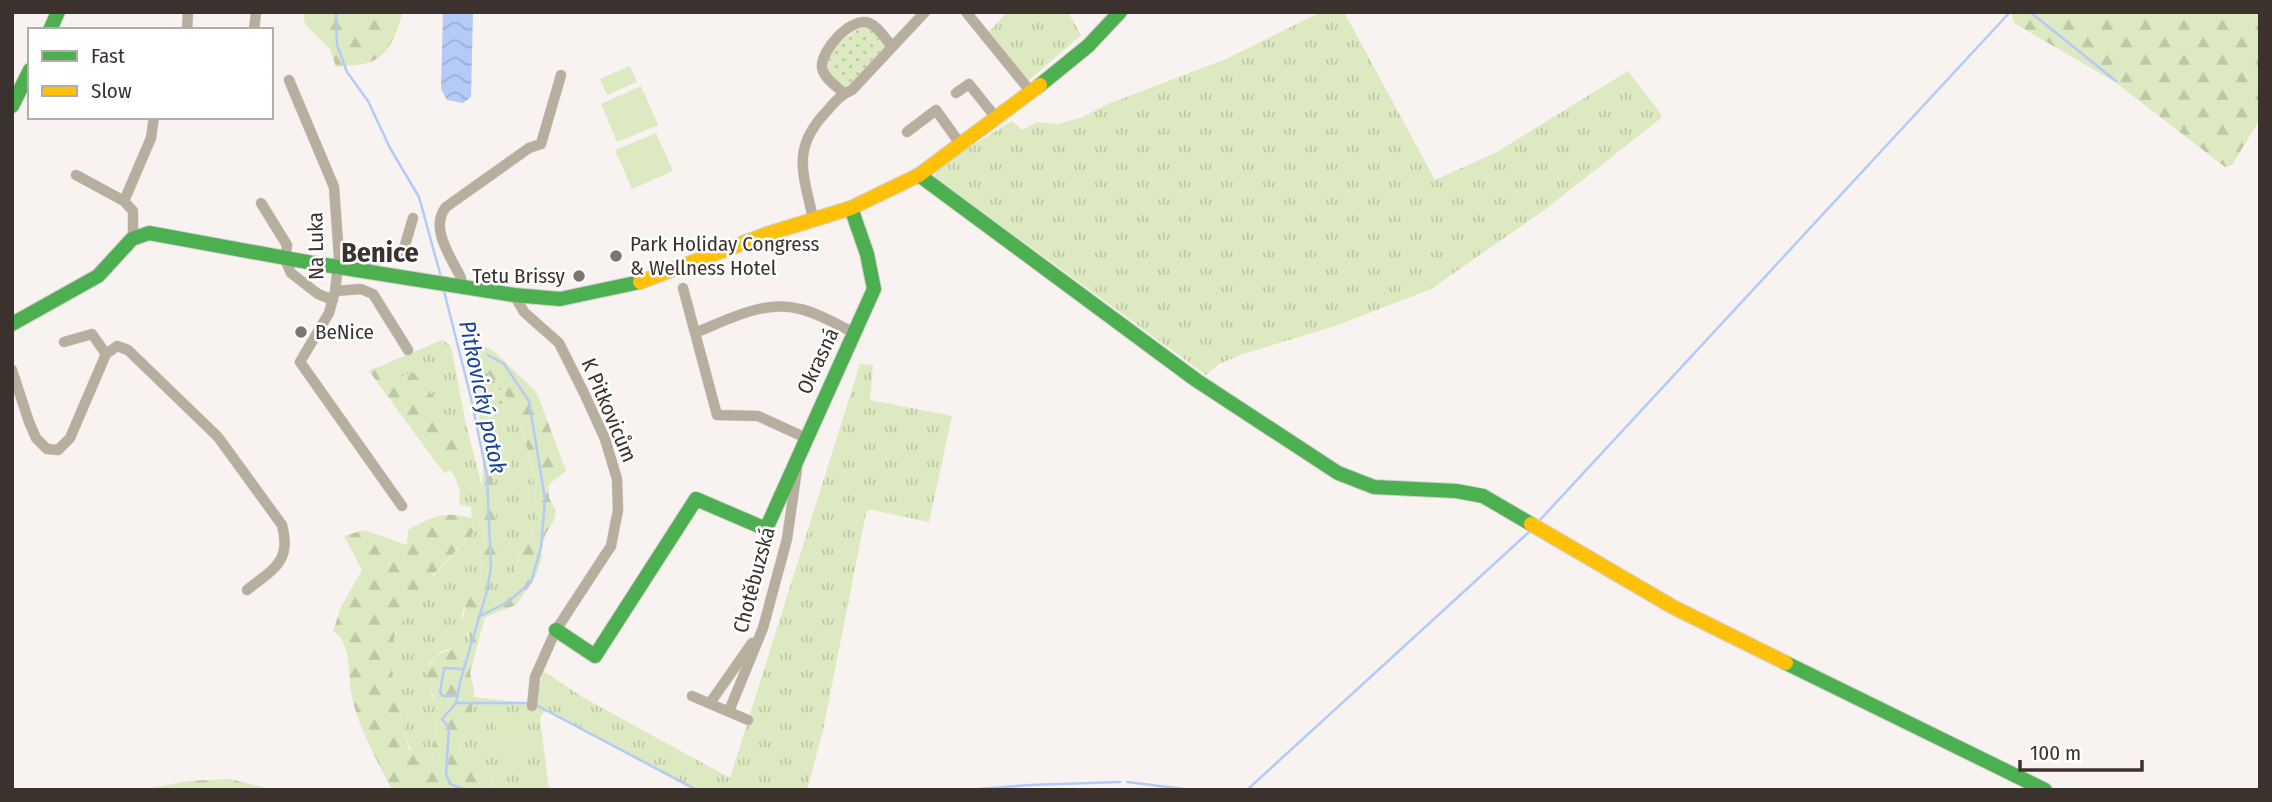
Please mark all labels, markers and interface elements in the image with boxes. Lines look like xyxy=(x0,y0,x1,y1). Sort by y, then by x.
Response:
legend xyxy=(28,28,273,119)
text: Fast xyxy=(91,43,125,69)
text: Slow xyxy=(91,78,132,104)
street label: Na Luka xyxy=(302,212,330,280)
place label: Park Holiday Congress & Wellness Hotel xyxy=(630,231,819,281)
district label: Benice xyxy=(341,236,419,269)
marker: Park Holiday Congress & Wellness Hotel xyxy=(608,248,624,264)
place label: Tetu Brissy xyxy=(472,263,566,289)
marker: Tetu Brissy xyxy=(571,268,587,284)
water label: Pitkovický potok xyxy=(453,318,513,476)
place label: BeNice xyxy=(315,319,374,345)
marker: BeNice xyxy=(293,324,309,340)
street label: Okrasná xyxy=(791,324,845,398)
street label: K Pitkovicům xyxy=(575,354,643,466)
street label: Chotěbuzská xyxy=(727,524,781,636)
scale bar xyxy=(2020,728,2142,772)
text: 100 m xyxy=(2030,740,2081,766)

